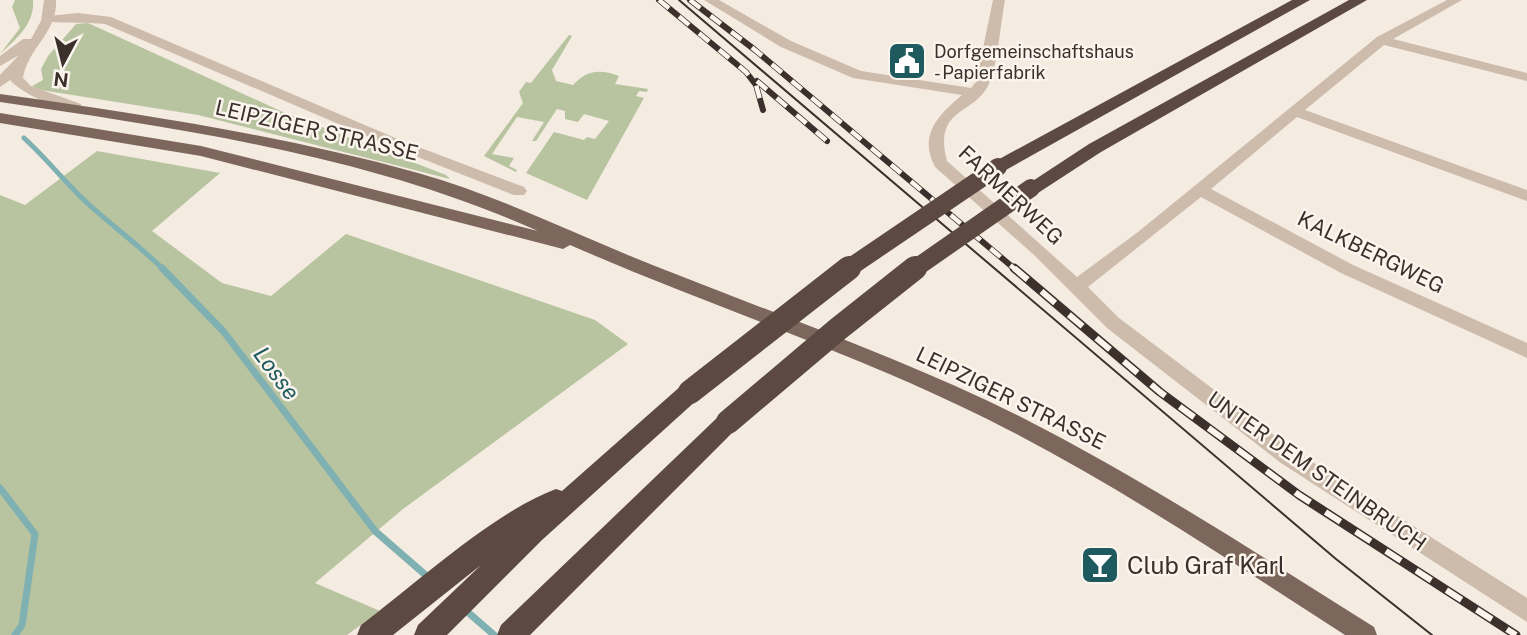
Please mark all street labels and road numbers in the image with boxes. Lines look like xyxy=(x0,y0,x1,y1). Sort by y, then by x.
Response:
street label: LEIPZIGER STRASSE xyxy=(213,94,421,166)
street label: FARMERWEG xyxy=(953,140,1069,250)
street label: KALKBERGWEG xyxy=(1293,206,1449,298)
street label: LEIPZIGER STRASSE xyxy=(912,341,1110,455)
street label: UNTER DEM STEINBRUCH xyxy=(1203,386,1431,556)

